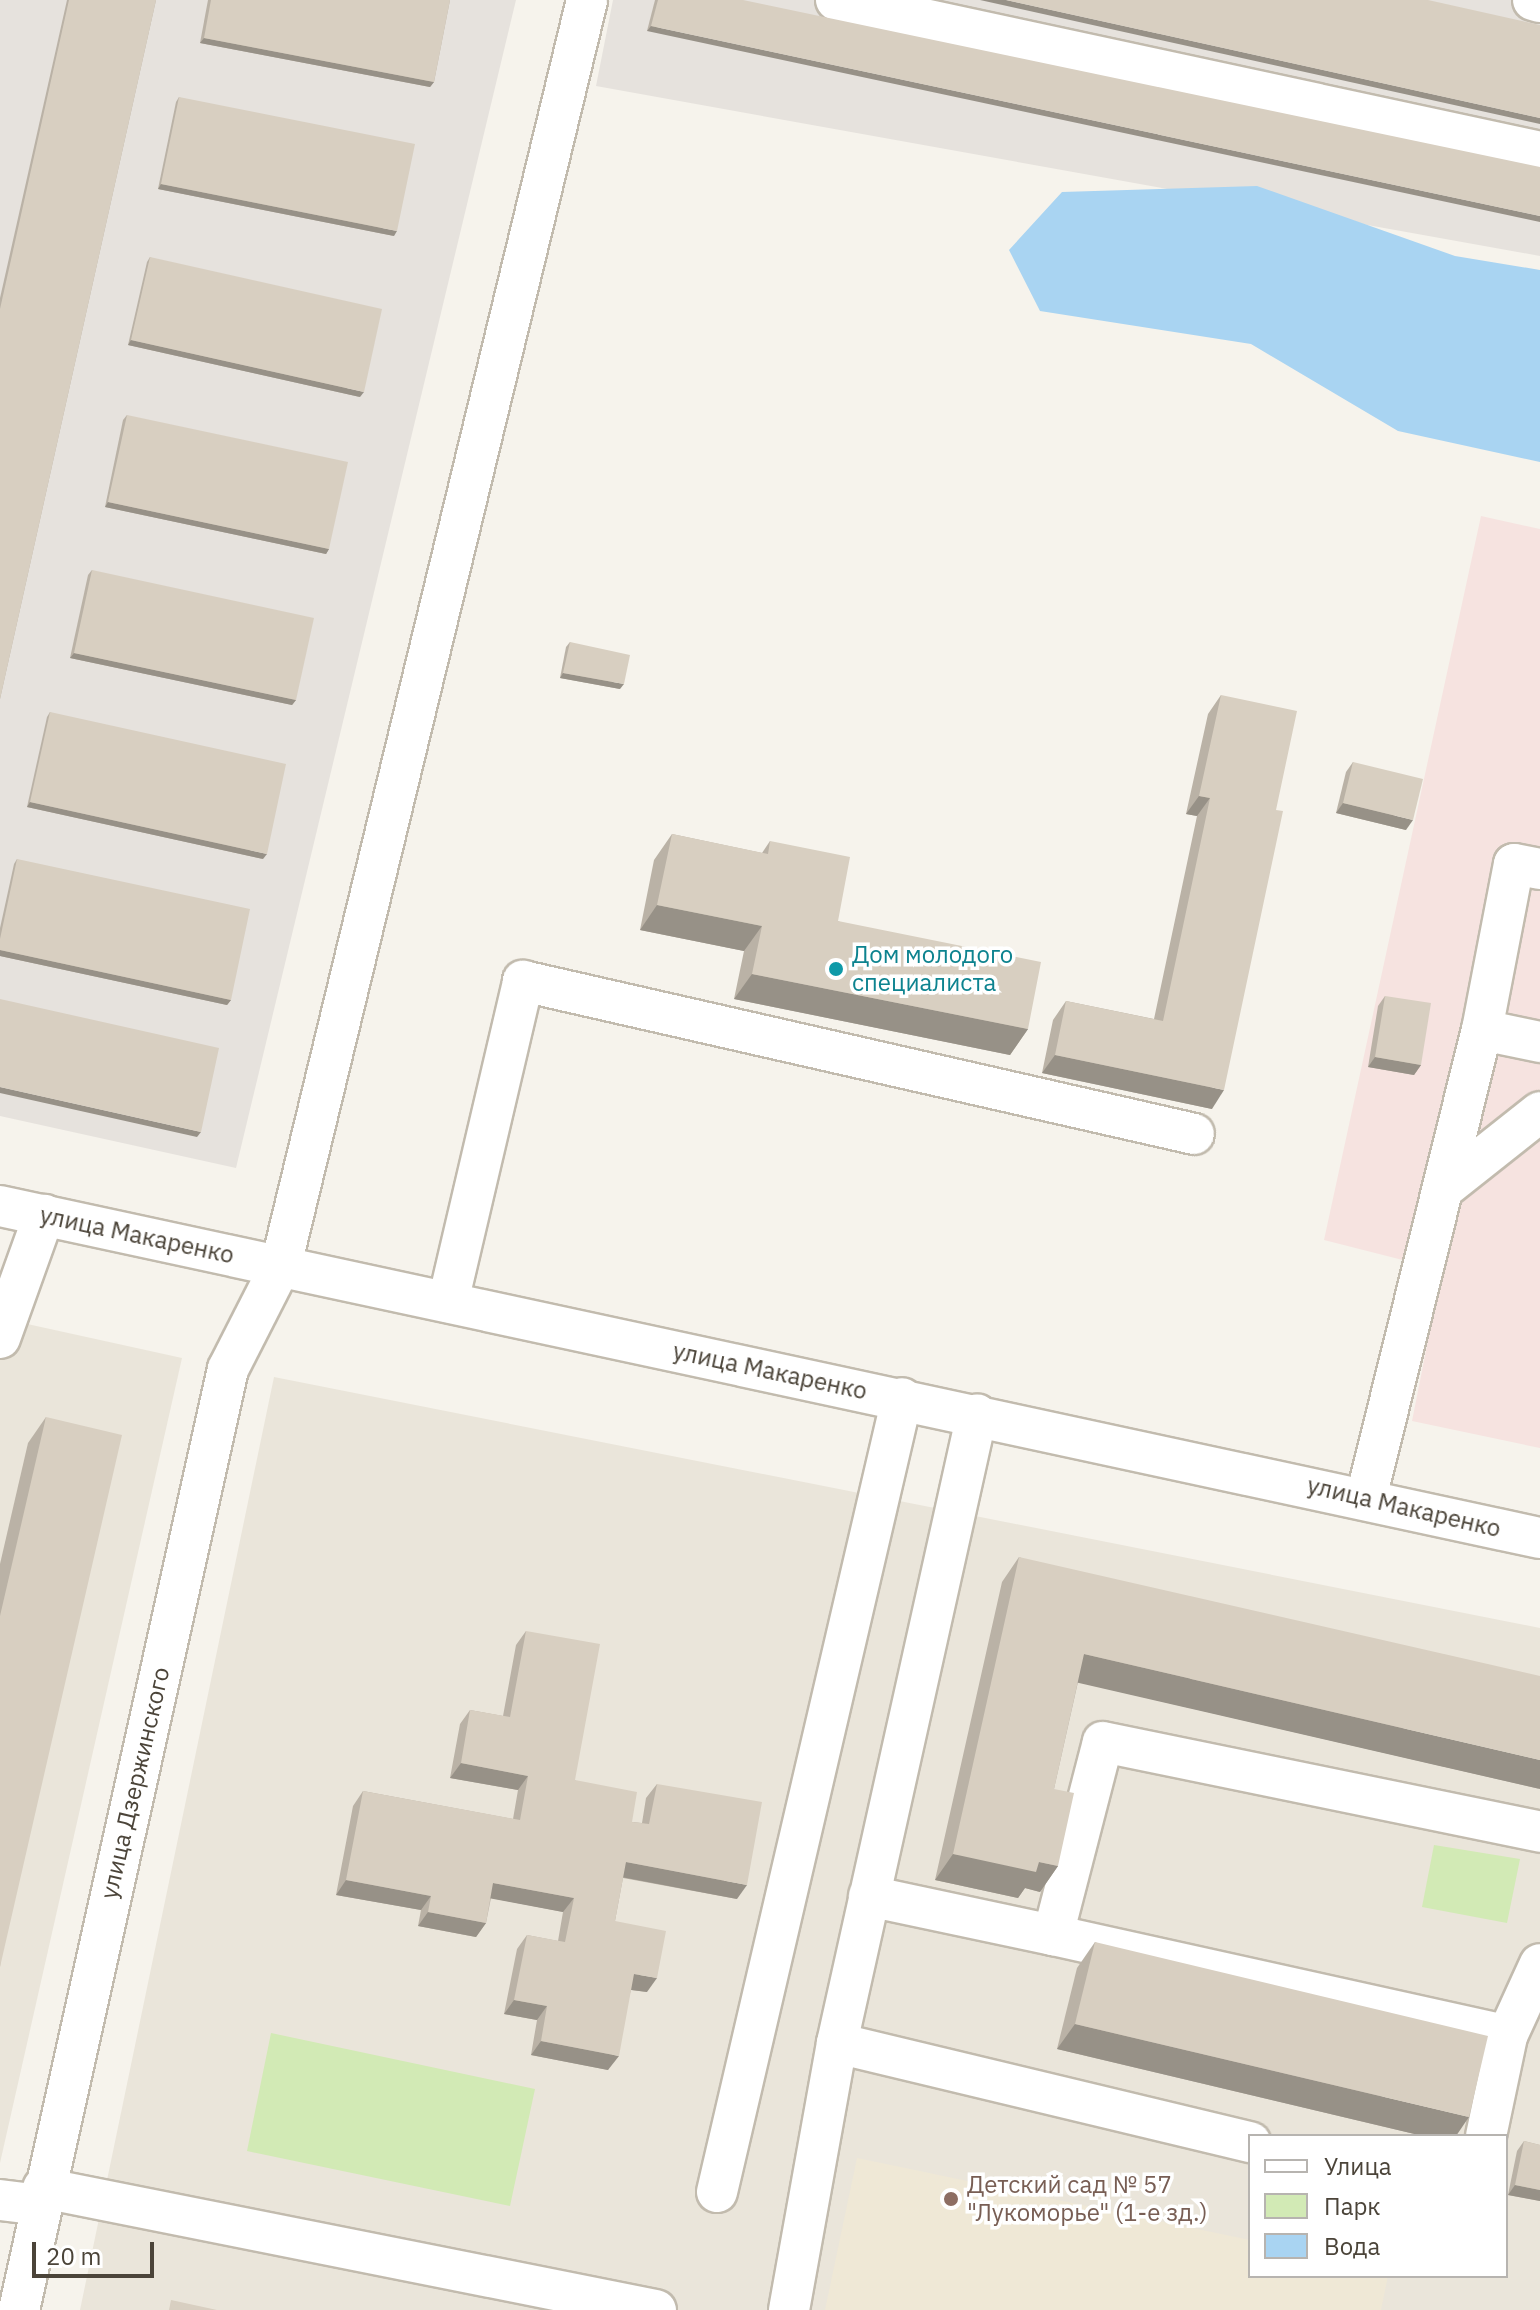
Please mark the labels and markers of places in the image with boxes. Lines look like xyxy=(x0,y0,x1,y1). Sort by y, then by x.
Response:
place label: Дом молодого специалиста xyxy=(852,941,1013,997)
marker: Дом молодого специалиста xyxy=(827,960,845,978)
place label: Детский сад № 57 "Лукоморье" (1-е зд.) xyxy=(967,2171,1208,2227)
marker: Детский сад № 57 "Лукоморье" (1-е зд.) xyxy=(942,2190,960,2208)

